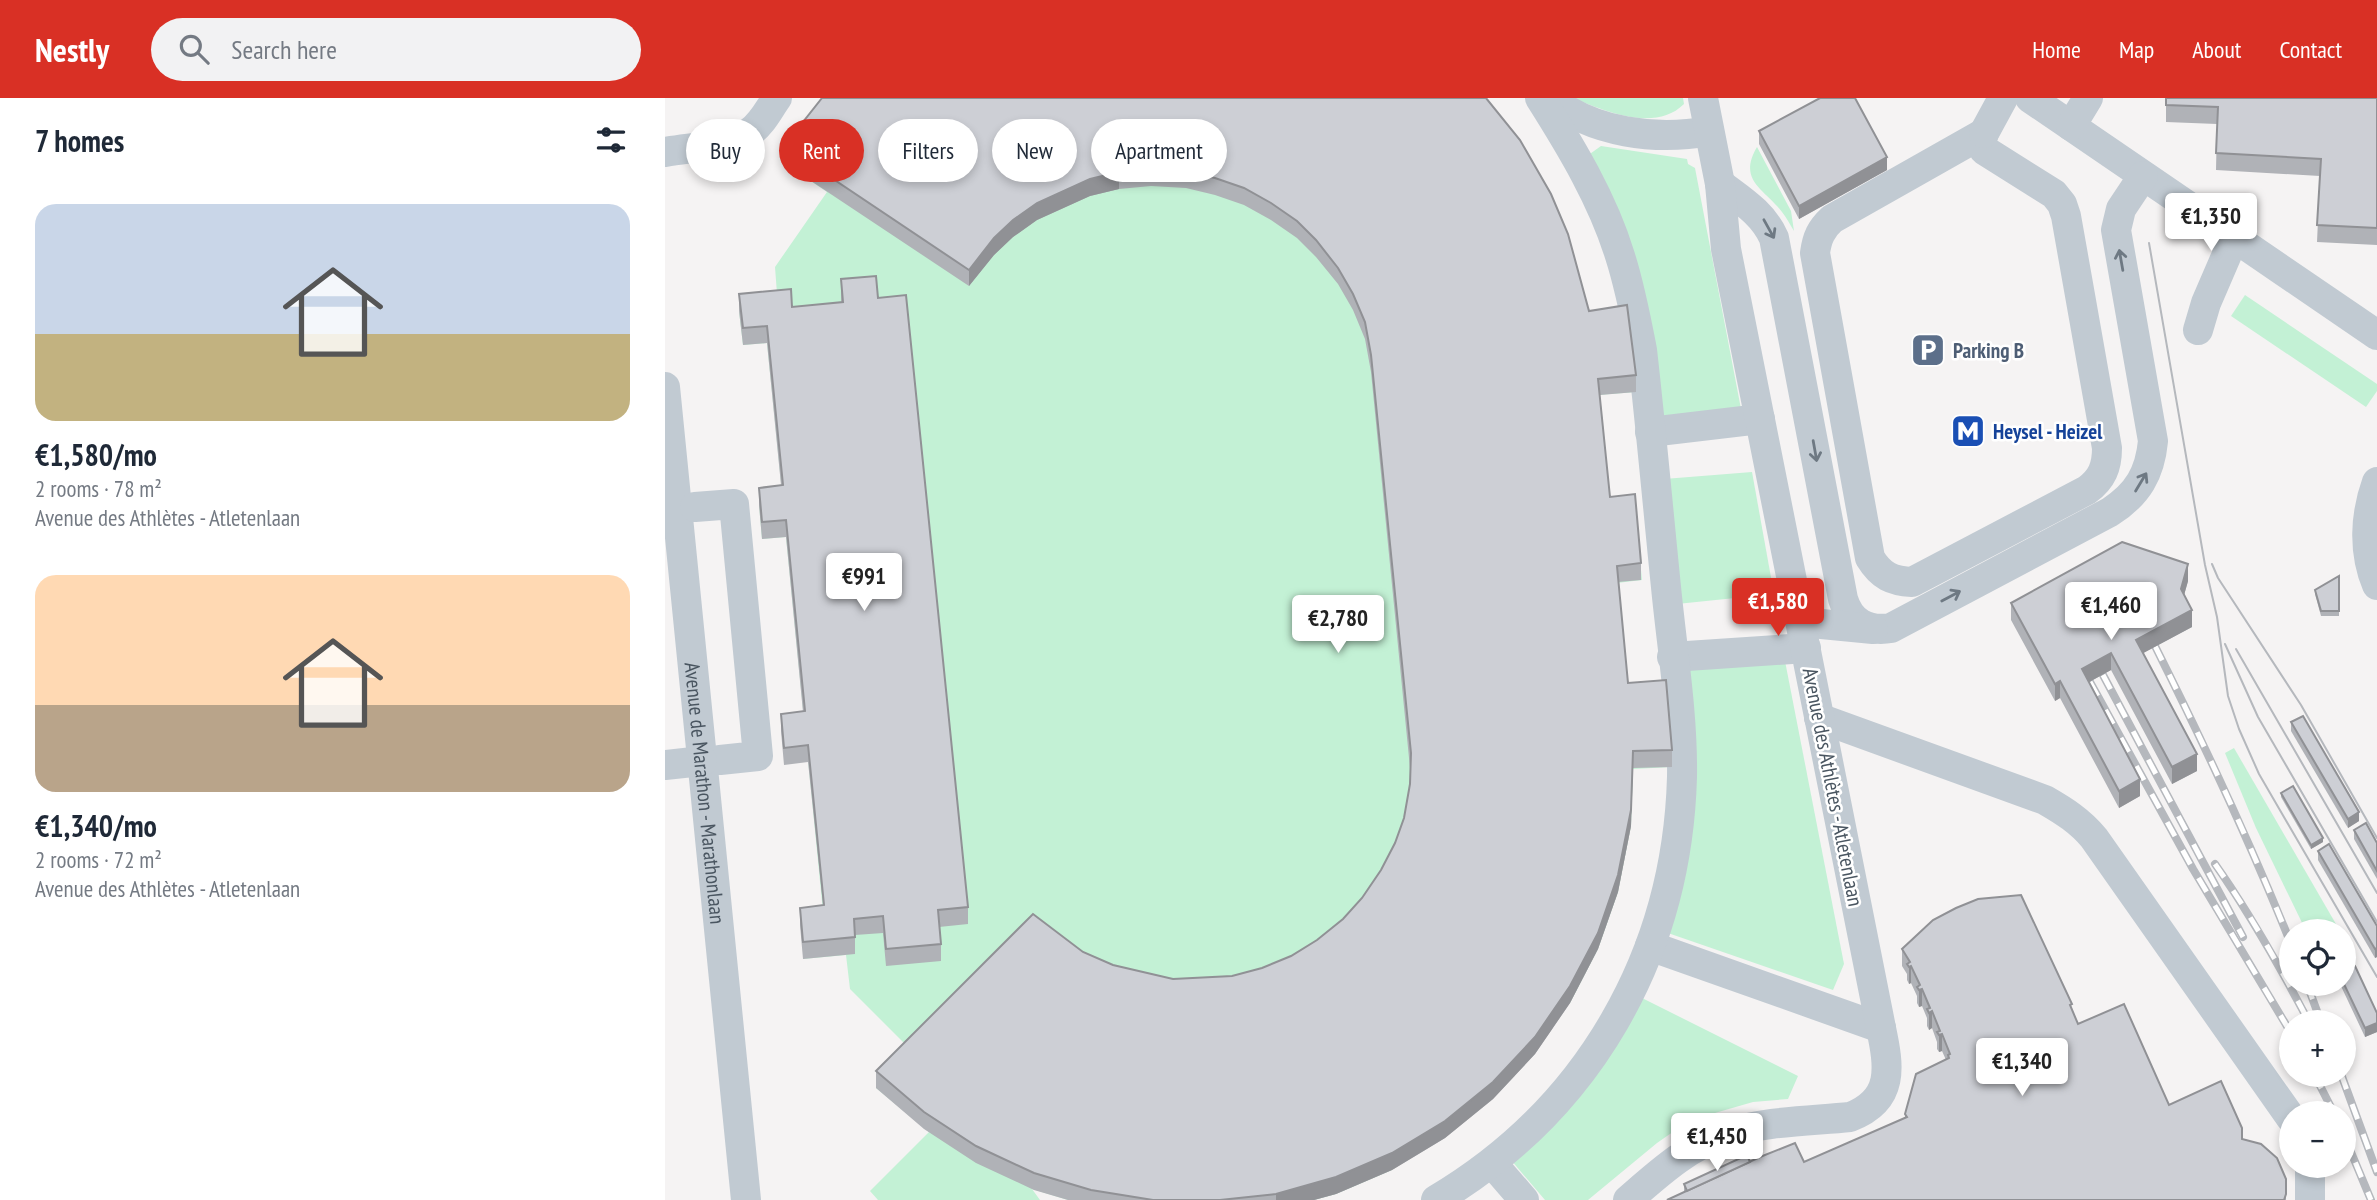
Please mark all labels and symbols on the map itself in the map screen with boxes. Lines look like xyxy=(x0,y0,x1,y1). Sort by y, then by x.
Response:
pin: €1,350 xyxy=(2154,194,2268,253)
one-way arrow xyxy=(1763,218,1776,239)
one-way arrow xyxy=(2114,249,2127,272)
parking icon: Parking B xyxy=(1909,331,1947,369)
place label: Parking B xyxy=(1953,337,2024,364)
metro station icon: Heysel - Heizel xyxy=(1949,412,1987,450)
place label: Heysel - Heizel xyxy=(1993,418,2103,445)
one-way arrow xyxy=(1809,439,1822,462)
one-way arrow xyxy=(2134,472,2148,492)
pin: €991 xyxy=(823,554,905,613)
pin: €1,580 xyxy=(1721,578,1835,638)
pin: €1,460 xyxy=(2054,582,2168,642)
one-way arrow xyxy=(1940,589,1961,602)
pin: €2,780 xyxy=(1281,596,1395,655)
street label: Avenue de Marathon - Marathonlaan xyxy=(679,661,732,925)
street label: Avenue des Athlètes - Atletenlaan xyxy=(1797,666,1869,908)
pin: €1,340 xyxy=(1965,1038,2079,1098)
pin: €1,450 xyxy=(1660,1114,1774,1173)

